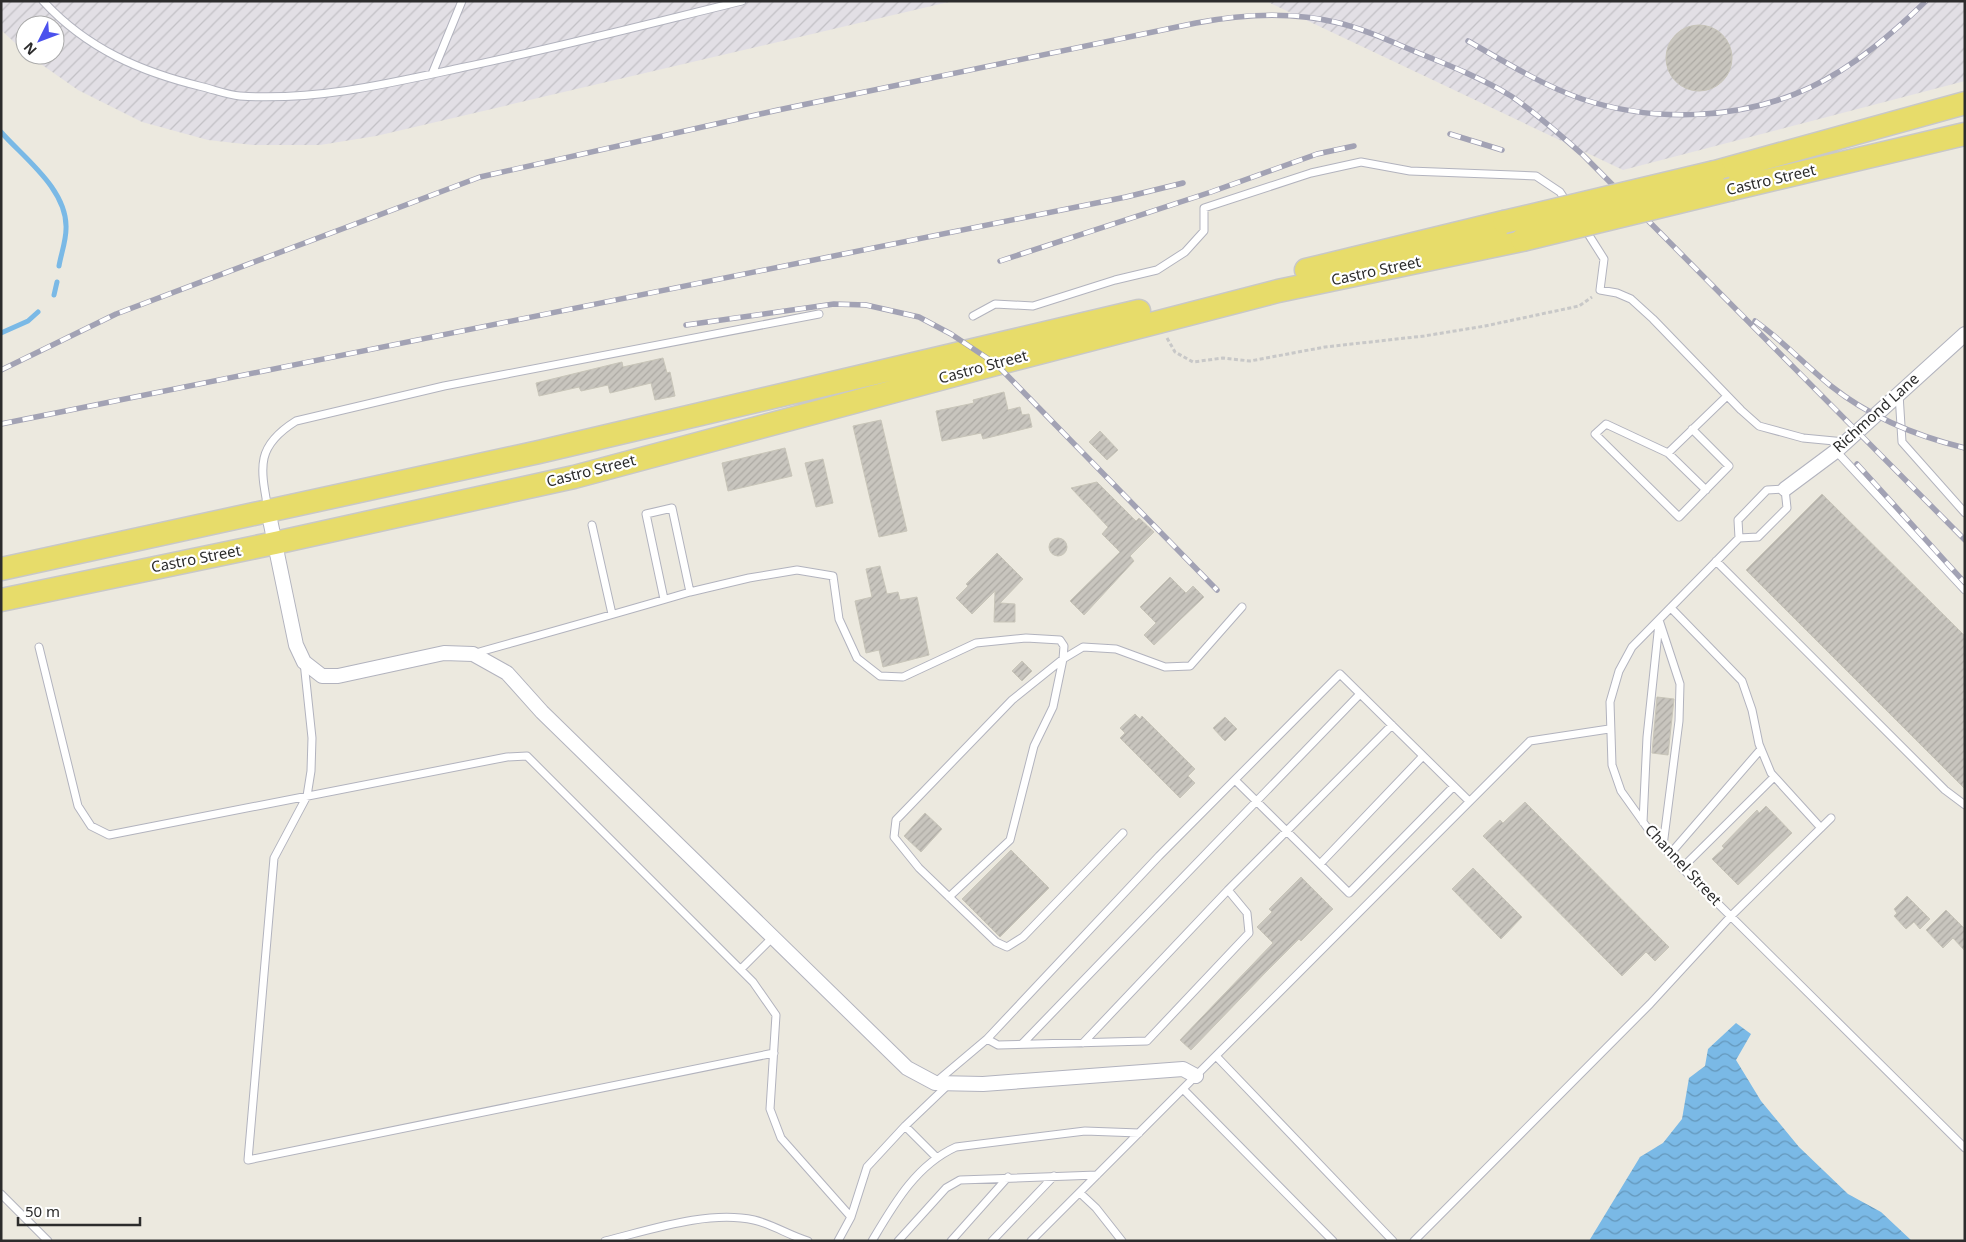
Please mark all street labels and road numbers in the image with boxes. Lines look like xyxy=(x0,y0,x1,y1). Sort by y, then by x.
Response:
street label: Castro Street xyxy=(1724,159,1818,199)
street label: Castro Street xyxy=(1329,251,1423,289)
street label: Castro Street xyxy=(936,344,1030,388)
street label: Richmond Lane xyxy=(1828,368,1923,456)
street label: Castro Street xyxy=(544,449,638,491)
street label: Castro Street xyxy=(149,539,243,577)
street label: Channel Street xyxy=(1641,820,1727,910)

